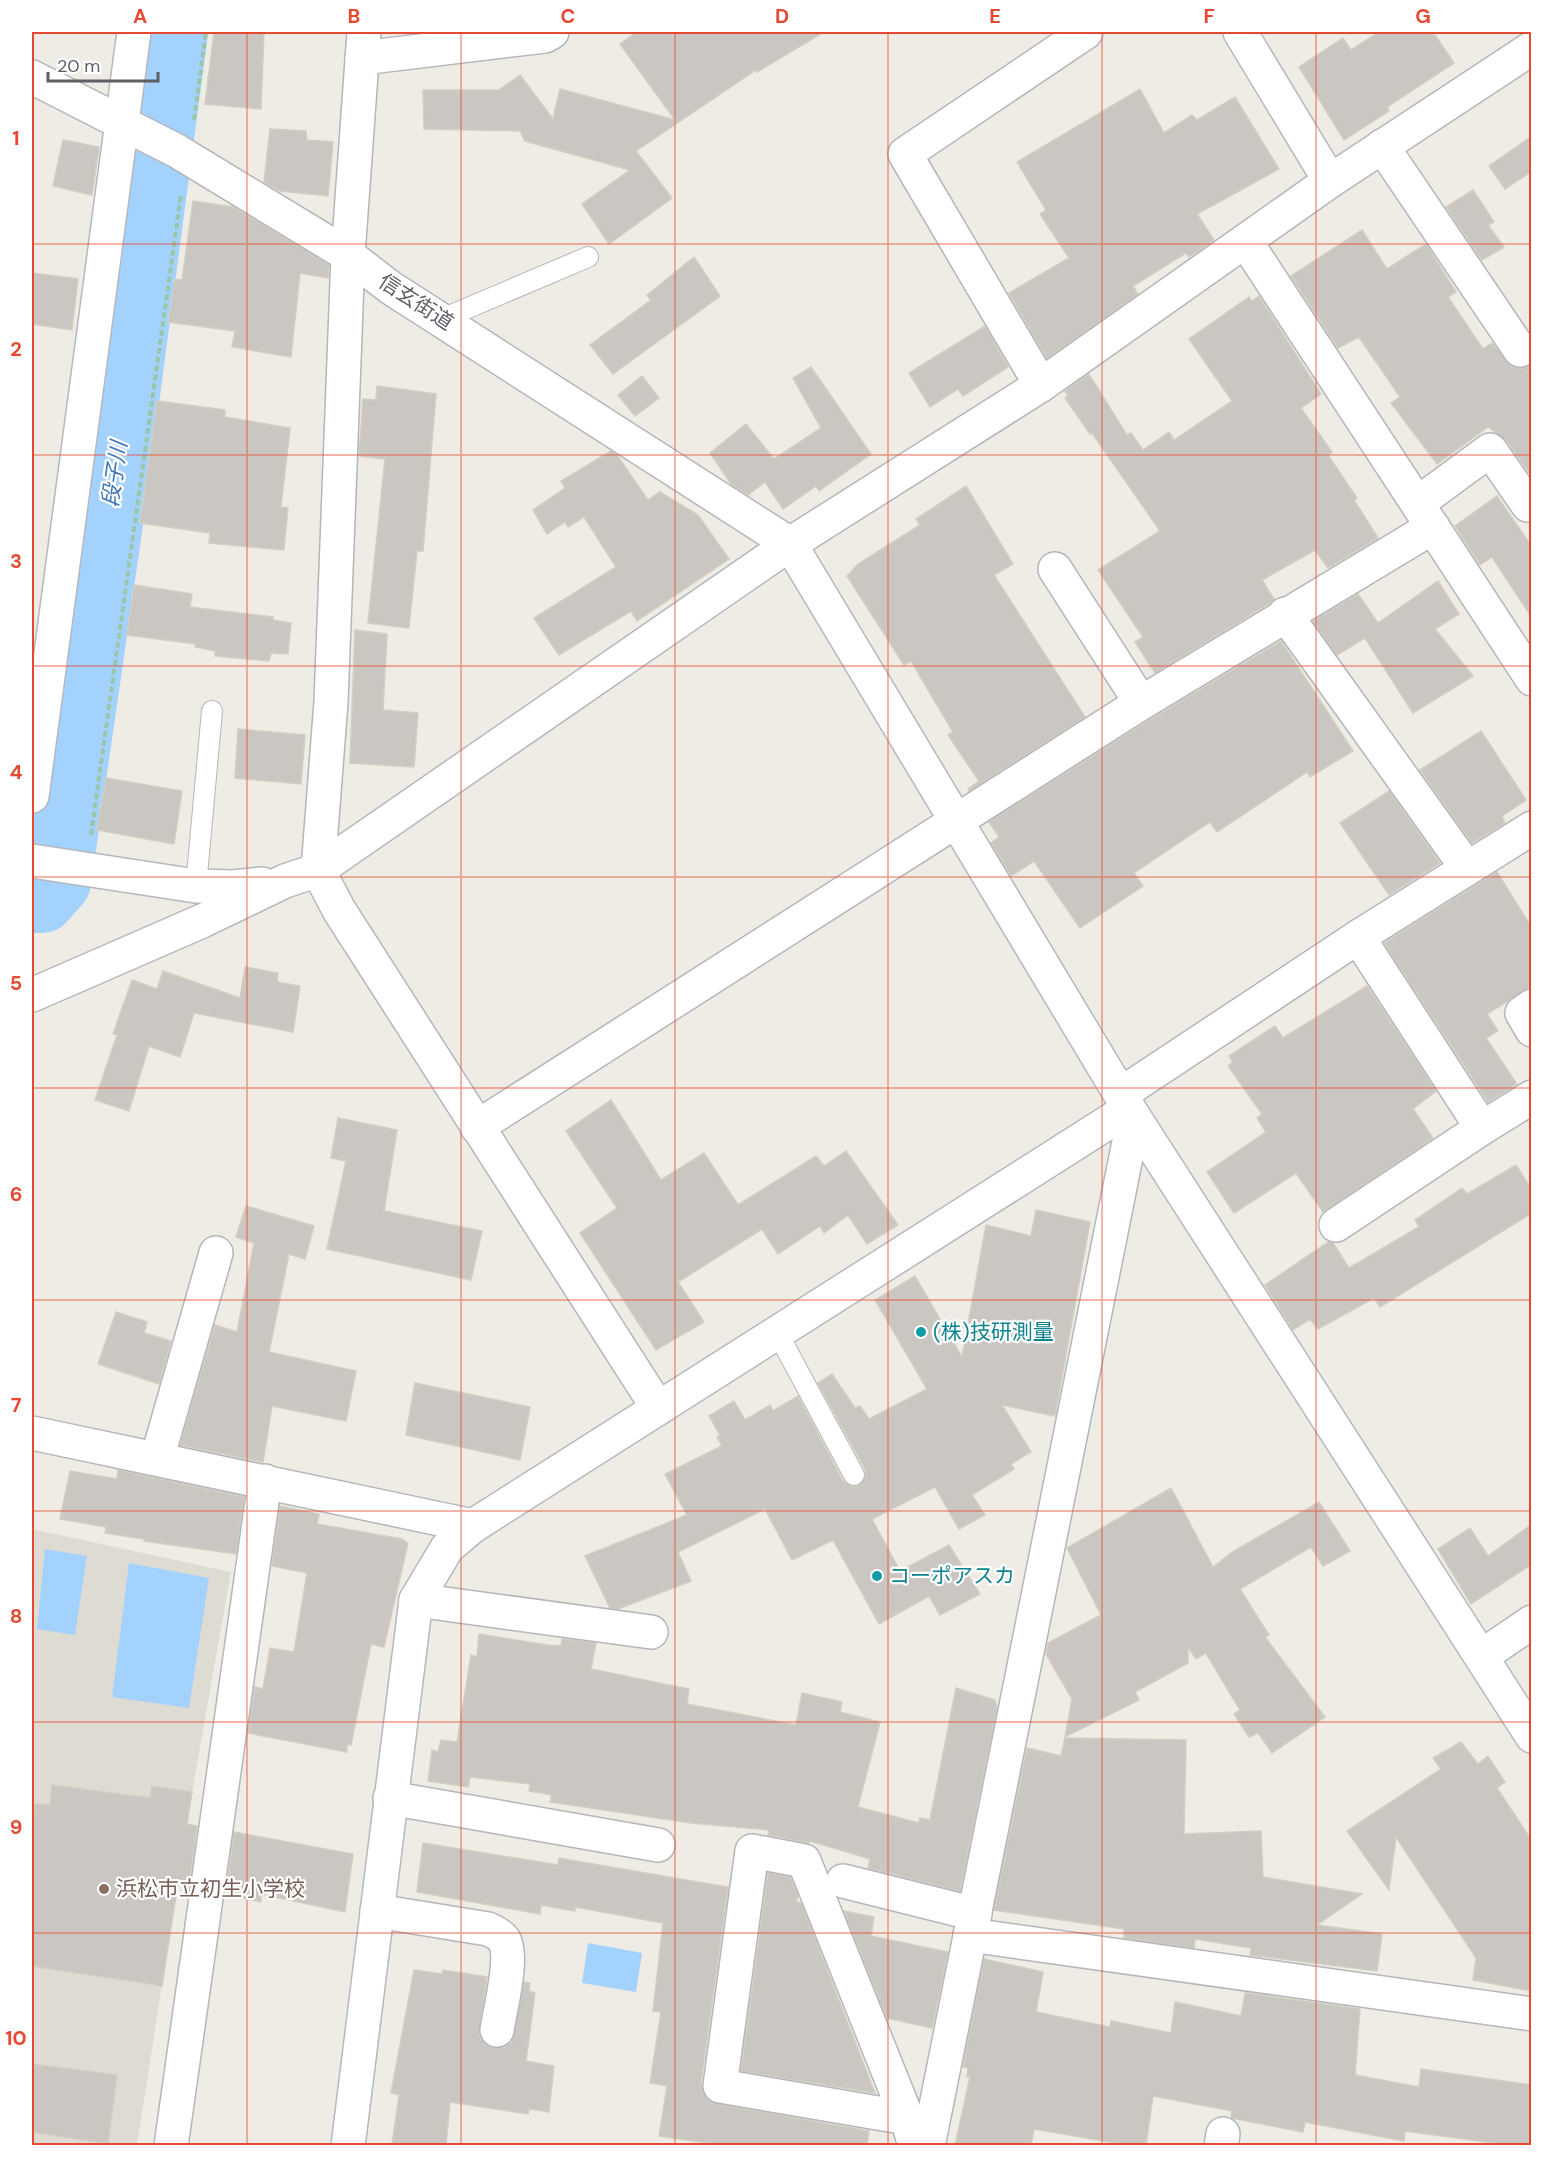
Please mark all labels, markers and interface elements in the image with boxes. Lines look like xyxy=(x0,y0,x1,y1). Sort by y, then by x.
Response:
text: A xyxy=(133,3,147,29)
text: B xyxy=(348,3,360,29)
text: C xyxy=(561,3,575,29)
text: D xyxy=(775,3,789,29)
text: E xyxy=(989,3,1001,29)
text: F xyxy=(1203,3,1215,29)
text: G xyxy=(1415,3,1431,29)
scale bar xyxy=(48,45,158,83)
text: 20 m xyxy=(57,54,100,78)
text: 1 xyxy=(12,125,20,151)
street label: 信玄街道 xyxy=(373,267,459,337)
text: 2 xyxy=(10,336,22,362)
water label: 段子川 xyxy=(96,437,134,509)
text: 3 xyxy=(10,548,22,574)
text: 4 xyxy=(10,759,23,785)
text: 5 xyxy=(10,970,22,996)
text: 6 xyxy=(10,1181,22,1207)
place label: (株)技研測量 xyxy=(933,1318,1054,1346)
marker: (株)技研測量 xyxy=(914,1325,928,1339)
text: 7 xyxy=(11,1392,22,1418)
place label: コーポアスカ xyxy=(889,1562,1015,1590)
marker: コーポアスカ xyxy=(870,1569,884,1583)
text: 8 xyxy=(10,1603,22,1629)
text: 9 xyxy=(10,1814,22,1840)
place label: 浜松市立初生小学校 xyxy=(116,1875,305,1903)
marker: 浜松市立初生小学校 xyxy=(97,1882,111,1896)
text: 10 xyxy=(5,2025,27,2051)

